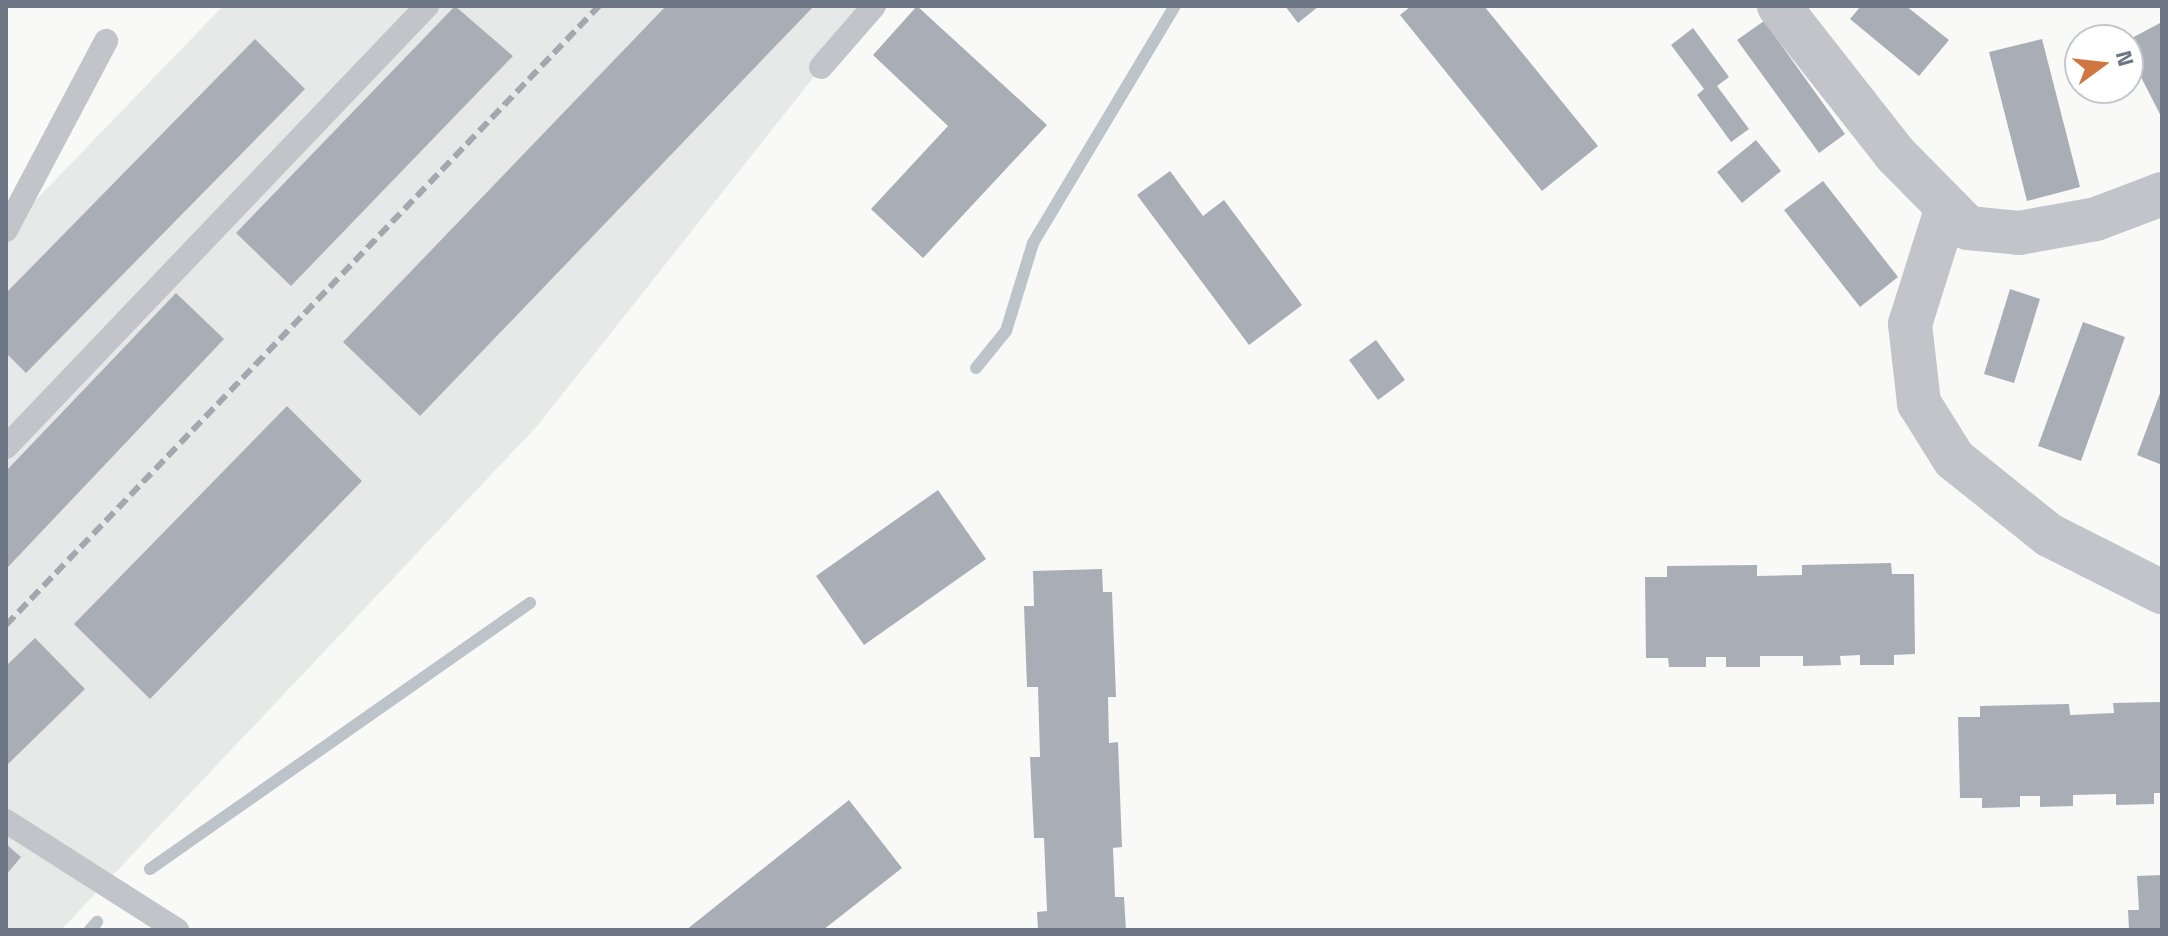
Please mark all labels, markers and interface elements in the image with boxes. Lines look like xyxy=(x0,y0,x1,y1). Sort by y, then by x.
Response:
north arrow xyxy=(2064,24,2144,104)
text: N xyxy=(2107,47,2144,70)

